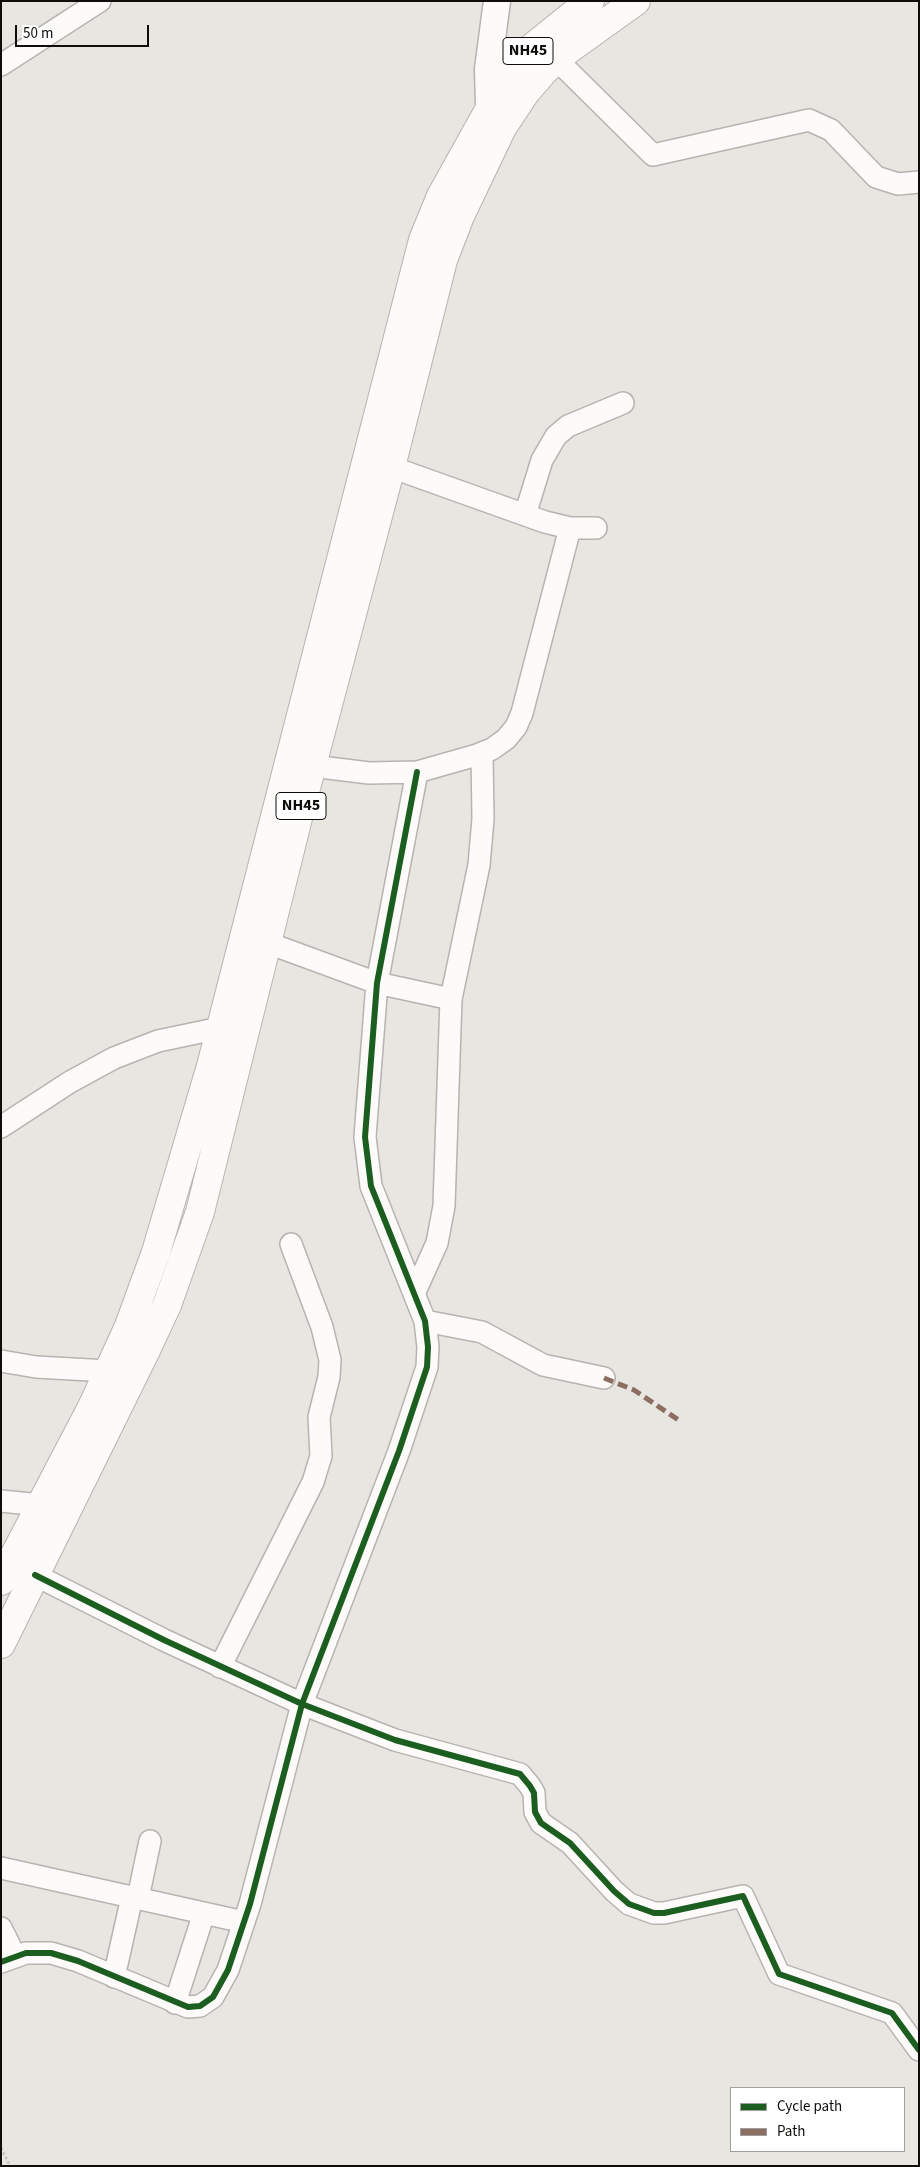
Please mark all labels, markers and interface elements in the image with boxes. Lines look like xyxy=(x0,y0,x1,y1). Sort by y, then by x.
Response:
scale bar xyxy=(18,15,151,47)
text: 50 m xyxy=(23,23,53,44)
road number: NH45 xyxy=(503,37,553,64)
road number: NH45 xyxy=(276,792,326,819)
legend xyxy=(730,2087,905,2152)
text: Cycle path xyxy=(777,2096,842,2117)
text: Path xyxy=(777,2121,805,2142)

